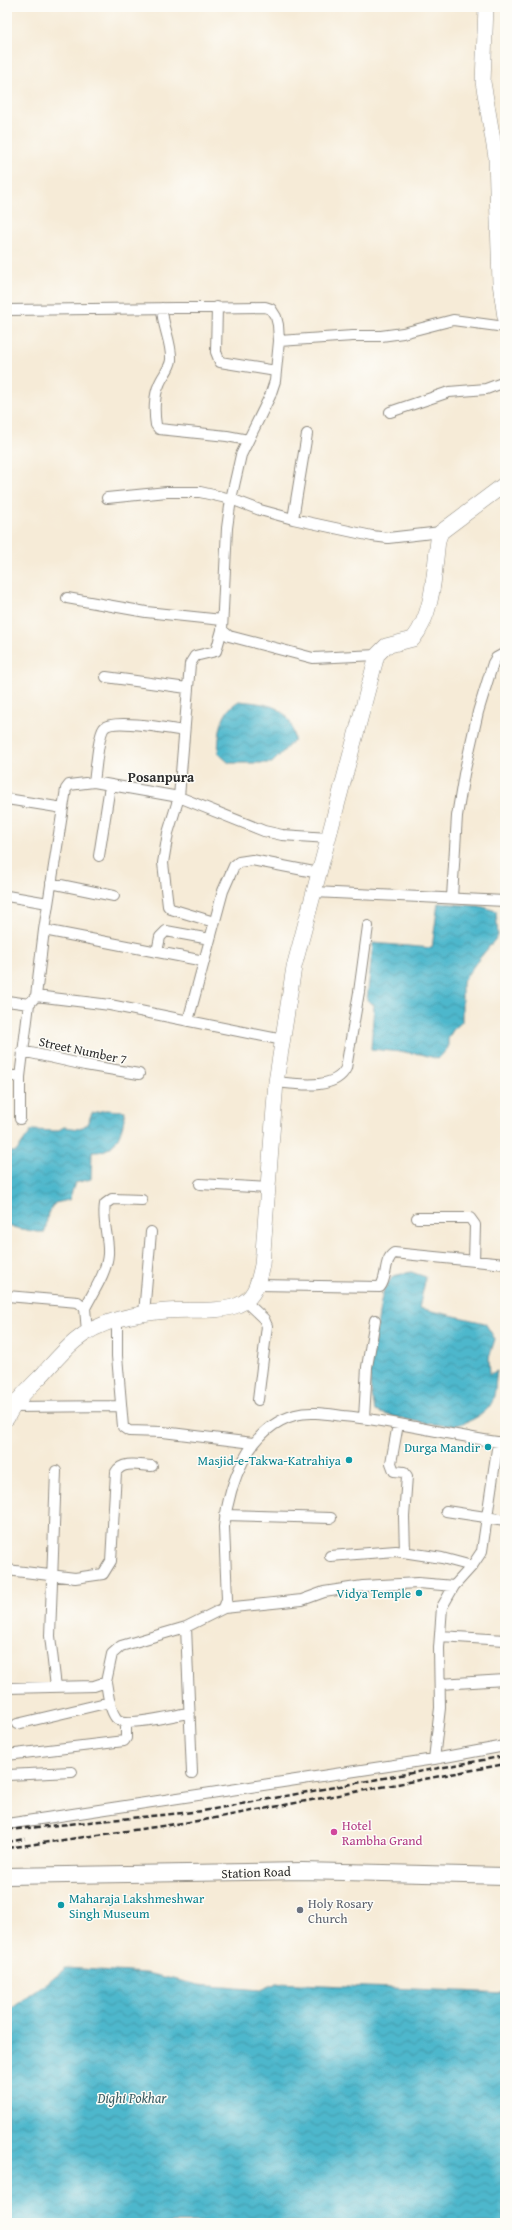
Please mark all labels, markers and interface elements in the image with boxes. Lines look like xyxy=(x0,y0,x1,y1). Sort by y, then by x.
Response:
district label: Posanpura xyxy=(128,767,195,787)
street label: Street Number 7 xyxy=(37,1032,129,1069)
place label: Durga Mandir xyxy=(404,1438,481,1457)
marker: Durga Mandir xyxy=(483,1442,493,1452)
place label: Masjid-e-Takwa-Katrahiya xyxy=(198,1451,342,1470)
marker: Masjid-e-Takwa-Katrahiya xyxy=(344,1455,354,1465)
place label: Vidya Temple xyxy=(336,1584,411,1603)
marker: Vidya Temple xyxy=(414,1588,424,1598)
place label: Hotel Rambha Grand xyxy=(342,1816,423,1850)
marker: Hotel Rambha Grand xyxy=(329,1827,339,1837)
street label: Station Road xyxy=(221,1862,291,1883)
place label: Maharaja Lakshmeshwar Singh Museum xyxy=(69,1889,205,1923)
place label: Holy Rosary Church xyxy=(308,1894,374,1928)
marker: Maharaja Lakshmeshwar Singh Museum xyxy=(56,1900,66,1910)
marker: Holy Rosary Church xyxy=(295,1905,305,1915)
water label: Dighi Pokhar xyxy=(96,2088,167,2108)

